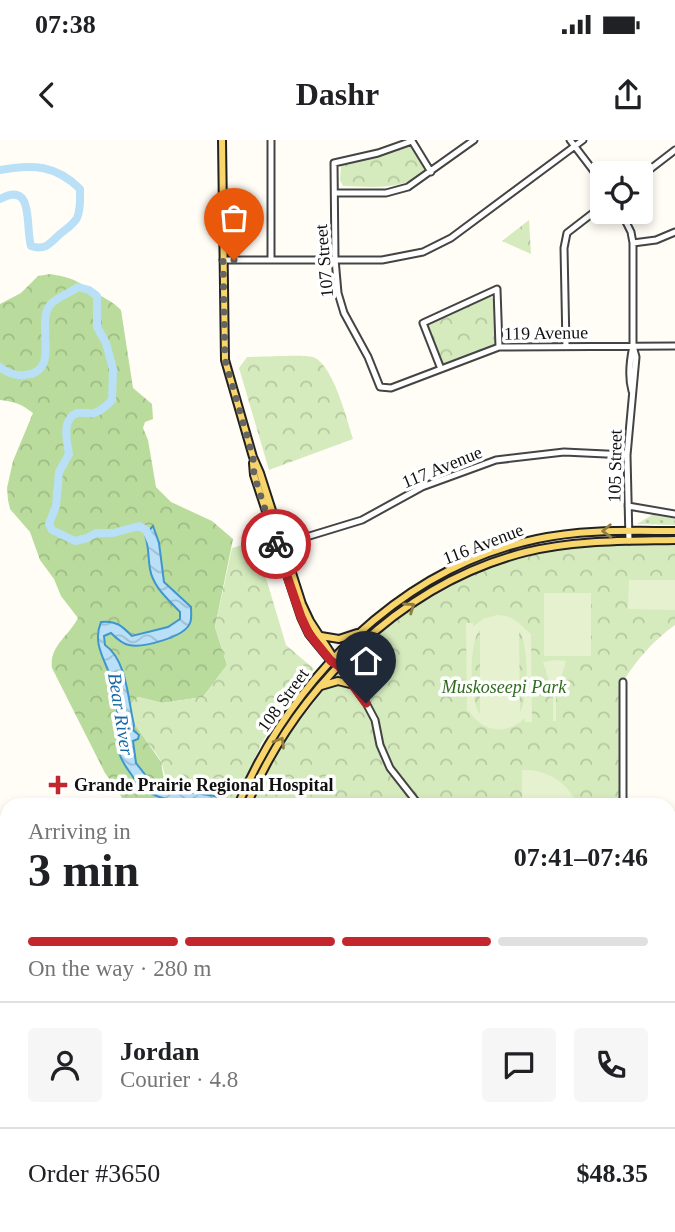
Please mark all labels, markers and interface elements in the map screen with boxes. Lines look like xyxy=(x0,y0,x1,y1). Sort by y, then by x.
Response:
text: 07:38 xyxy=(35,10,96,39)
icon: back xyxy=(28,76,66,114)
text: Dashr xyxy=(296,76,379,112)
icon: share xyxy=(609,76,647,114)
map controls xyxy=(590,161,653,224)
button: locate xyxy=(590,161,653,224)
pin xyxy=(204,188,264,260)
icon: bag xyxy=(215,199,253,237)
street label: 107 Street xyxy=(311,224,337,298)
street label: 119 Avenue xyxy=(504,322,588,344)
street label: 105 Street xyxy=(604,429,626,503)
street label: 117 Avenue xyxy=(399,442,485,492)
courier xyxy=(241,509,311,579)
street label: 116 Avenue xyxy=(440,520,526,568)
one-way arrow xyxy=(601,524,612,539)
icon: bike xyxy=(257,525,295,563)
one-way arrow xyxy=(402,603,415,615)
pin xyxy=(336,631,396,703)
icon: home xyxy=(347,642,385,680)
street label: 108 Street xyxy=(253,664,313,736)
water label: Bear River xyxy=(104,671,138,757)
park label: Muskoseepi Park xyxy=(441,677,567,697)
one-way arrow xyxy=(272,736,285,749)
marker: Grande Prairie Regional Hospital xyxy=(48,775,68,795)
place label: Grande Prairie Regional Hospital xyxy=(74,775,333,795)
text: Arriving in xyxy=(28,819,131,844)
text: 07:41–07:46 xyxy=(514,843,648,872)
text: 3 min xyxy=(28,845,139,896)
text: On the way · 280 m xyxy=(28,956,211,981)
button: person xyxy=(28,1028,102,1102)
button: chat xyxy=(482,1028,556,1102)
button: phone xyxy=(574,1028,648,1102)
text: Jordan xyxy=(120,1037,199,1066)
text: Courier · 4.8 xyxy=(120,1067,238,1092)
text: Order #3650 xyxy=(28,1159,160,1188)
text: $48.35 xyxy=(577,1159,648,1188)

